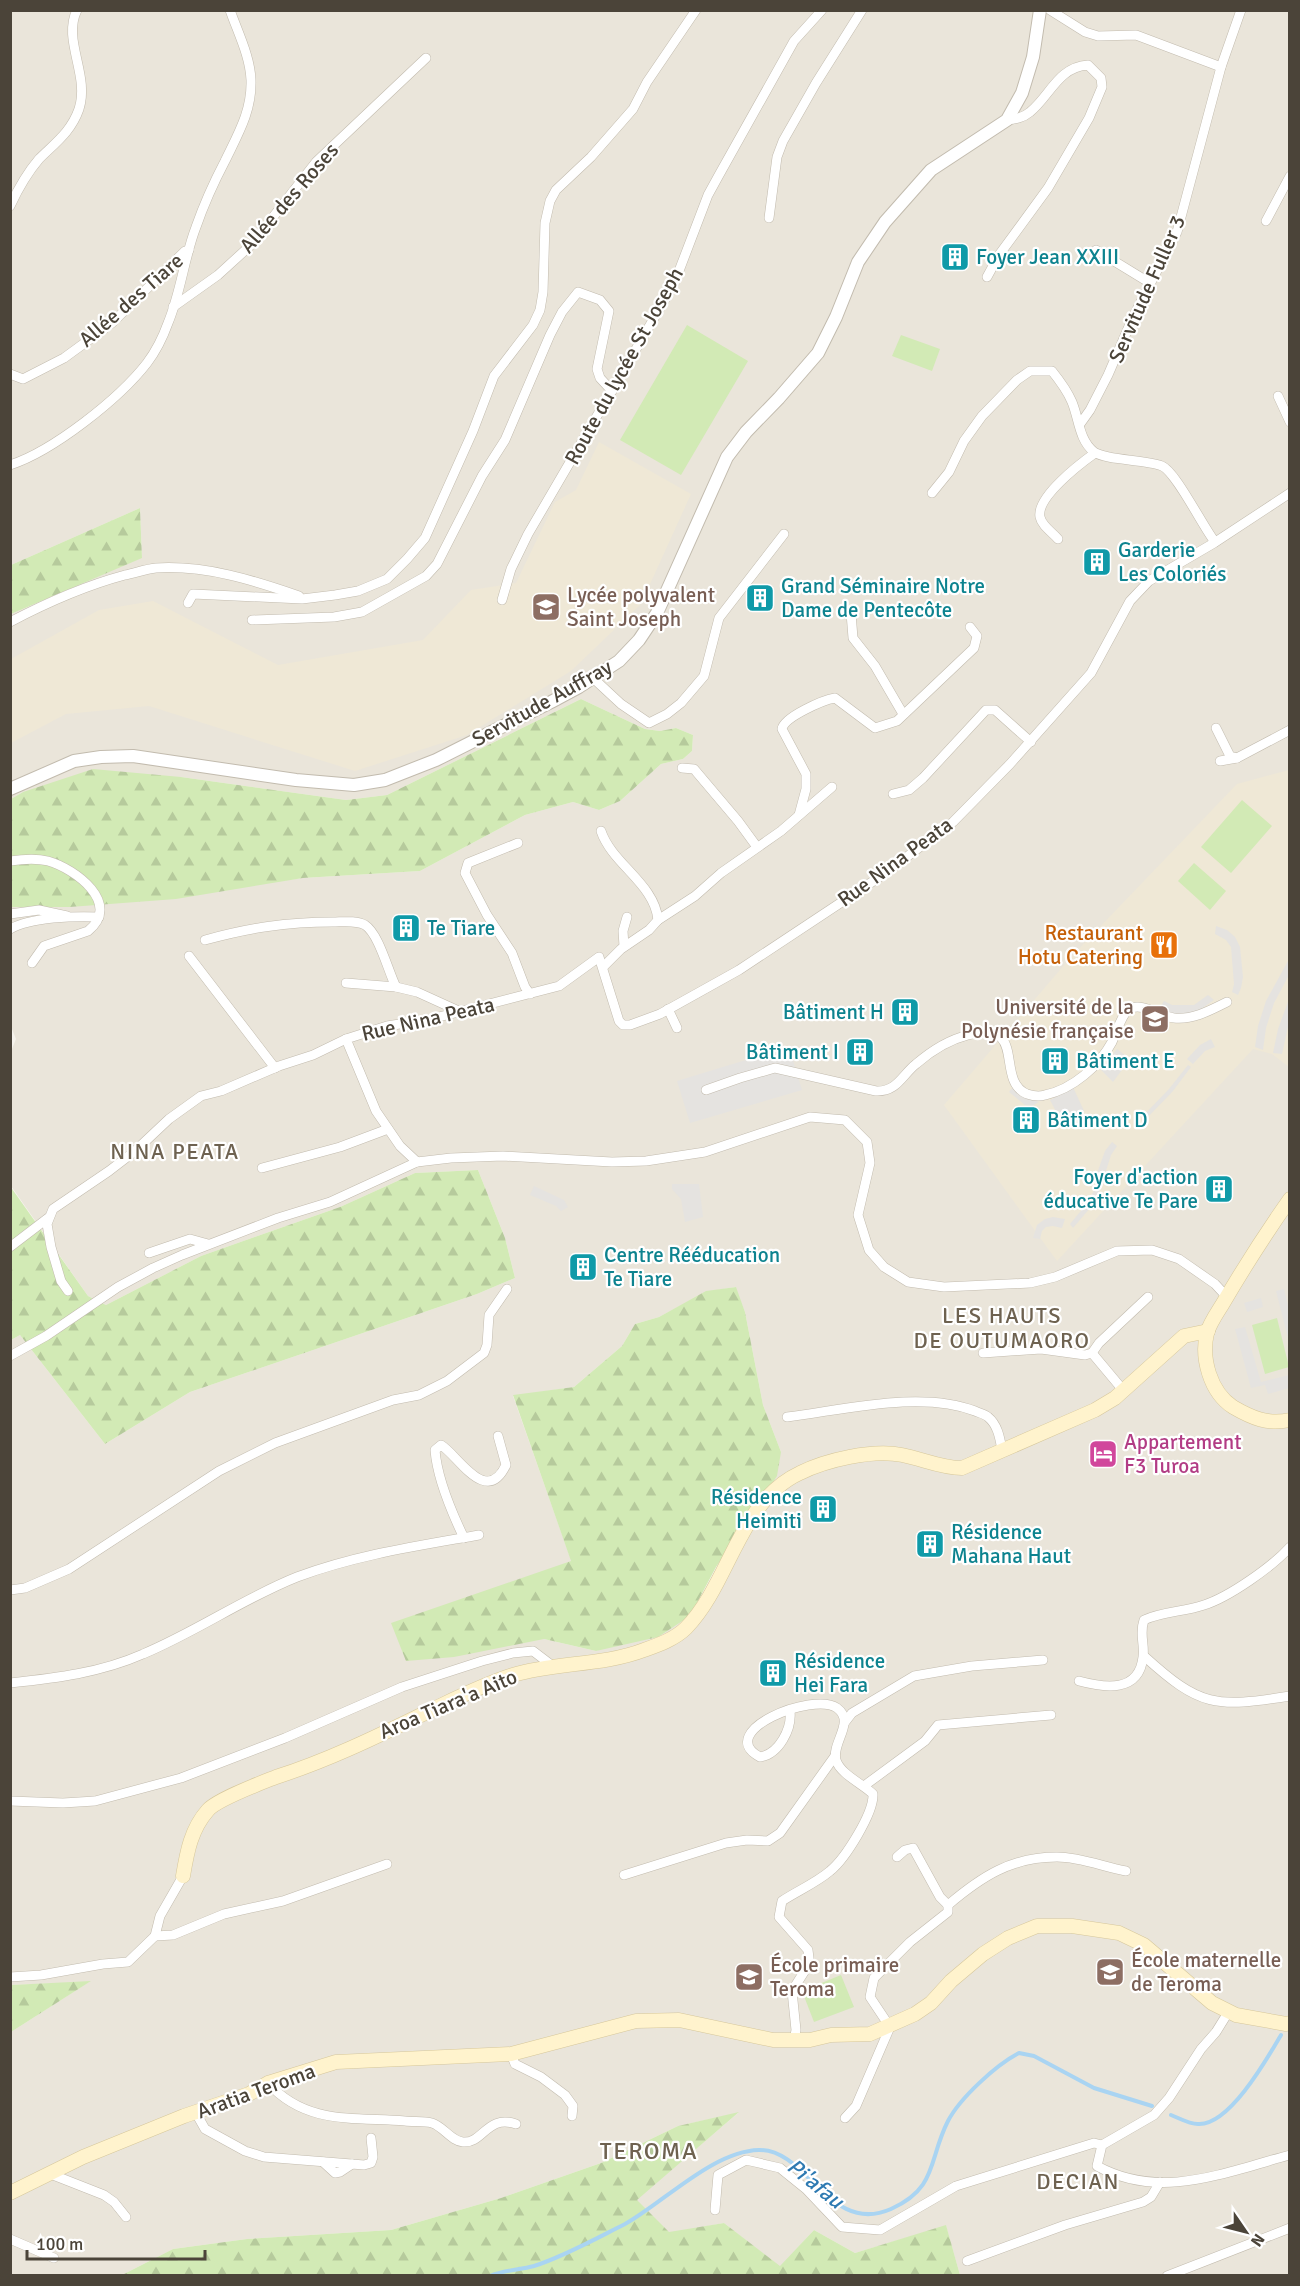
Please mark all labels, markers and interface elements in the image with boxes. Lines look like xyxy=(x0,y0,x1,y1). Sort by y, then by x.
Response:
street label: Allée des Roses xyxy=(234,137,344,259)
street label: Servitude Fuller 3 xyxy=(1103,211,1191,367)
building icon: Foyer Jean XXIII xyxy=(939,241,971,273)
place label: Foyer Jean XXIII xyxy=(976,244,1119,270)
street label: Allée des Tiare xyxy=(73,248,189,352)
street label: Route du lycée St Joseph xyxy=(559,263,689,469)
place label: Garderie Les Coloriés xyxy=(1118,537,1227,587)
building icon: Garderie Les Coloriés xyxy=(1081,546,1113,578)
place label: Grand Séminaire Notre Dame de Pentecôte xyxy=(781,573,985,623)
place label: Lycée polyvalent Saint Joseph xyxy=(567,582,715,632)
building icon: Grand Séminaire Notre Dame de Pentecôte xyxy=(744,582,776,614)
school or university icon: Lycée polyvalent Saint Joseph xyxy=(530,591,562,623)
street label: Servitude Auffray xyxy=(467,654,617,752)
street label: Rue Nina Peata xyxy=(832,812,958,912)
building icon: Te Tiare xyxy=(390,912,422,944)
place label: Te Tiare xyxy=(427,915,495,941)
place label: Restaurant Hotu Catering xyxy=(1018,920,1143,970)
restaurant icon: Restaurant Hotu Catering xyxy=(1148,929,1180,961)
street label: Rue Nina Peata xyxy=(359,991,497,1047)
place label: Université de la Polynésie française xyxy=(961,994,1134,1044)
building icon: Bâtiment H xyxy=(889,996,921,1028)
place label: Bâtiment H xyxy=(783,999,884,1025)
school or university icon: Université de la Polynésie française xyxy=(1139,1003,1171,1035)
building icon: Bâtiment I xyxy=(844,1036,876,1068)
place label: Bâtiment I xyxy=(746,1039,839,1065)
building icon: Bâtiment E xyxy=(1039,1045,1071,1077)
place label: Bâtiment E xyxy=(1076,1048,1175,1074)
building icon: Bâtiment D xyxy=(1010,1104,1042,1136)
place label: Bâtiment D xyxy=(1047,1107,1148,1133)
district label: NINA PEATA xyxy=(110,1138,240,1165)
place label: Foyer d'action éducative Te Pare xyxy=(1044,1164,1198,1214)
building icon: Foyer d'action éducative Te Pare xyxy=(1203,1173,1235,1205)
place label: Centre Rééducation Te Tiare xyxy=(604,1242,780,1292)
building icon: Centre Rééducation Te Tiare xyxy=(567,1251,599,1283)
district label: LES HAUTS DE OUTUMAORO xyxy=(914,1302,1090,1354)
place label: Appartement F3 Turoa xyxy=(1124,1429,1242,1479)
hotel icon: Appartement F3 Turoa xyxy=(1087,1438,1119,1470)
place label: Résidence Heimiti xyxy=(711,1484,802,1534)
building icon: Résidence Heimiti xyxy=(807,1493,839,1525)
place label: Résidence Mahana Haut xyxy=(951,1519,1071,1569)
building icon: Résidence Mahana Haut xyxy=(914,1528,946,1560)
place label: Résidence Hei Fara xyxy=(794,1648,885,1698)
building icon: Résidence Hei Fara xyxy=(757,1657,789,1689)
street label: Aroa Tiara'a Aito xyxy=(375,1663,521,1745)
place label: École maternelle de Teroma xyxy=(1131,1947,1281,1997)
place label: École primaire Teroma xyxy=(770,1952,899,2002)
school or university icon: École maternelle de Teroma xyxy=(1094,1956,1126,1988)
school or university icon: École primaire Teroma xyxy=(733,1961,765,1993)
street label: Aratia Teroma xyxy=(193,2058,319,2124)
district label: TEROMA xyxy=(600,2136,698,2166)
water label: Pi'afau xyxy=(782,2153,851,2215)
district label: DECIAN xyxy=(1036,2168,1120,2195)
north arrow xyxy=(1216,2202,1276,2262)
scale bar xyxy=(27,2223,206,2261)
text: N xyxy=(1246,2230,1269,2250)
text: 100 m xyxy=(36,2233,83,2255)

